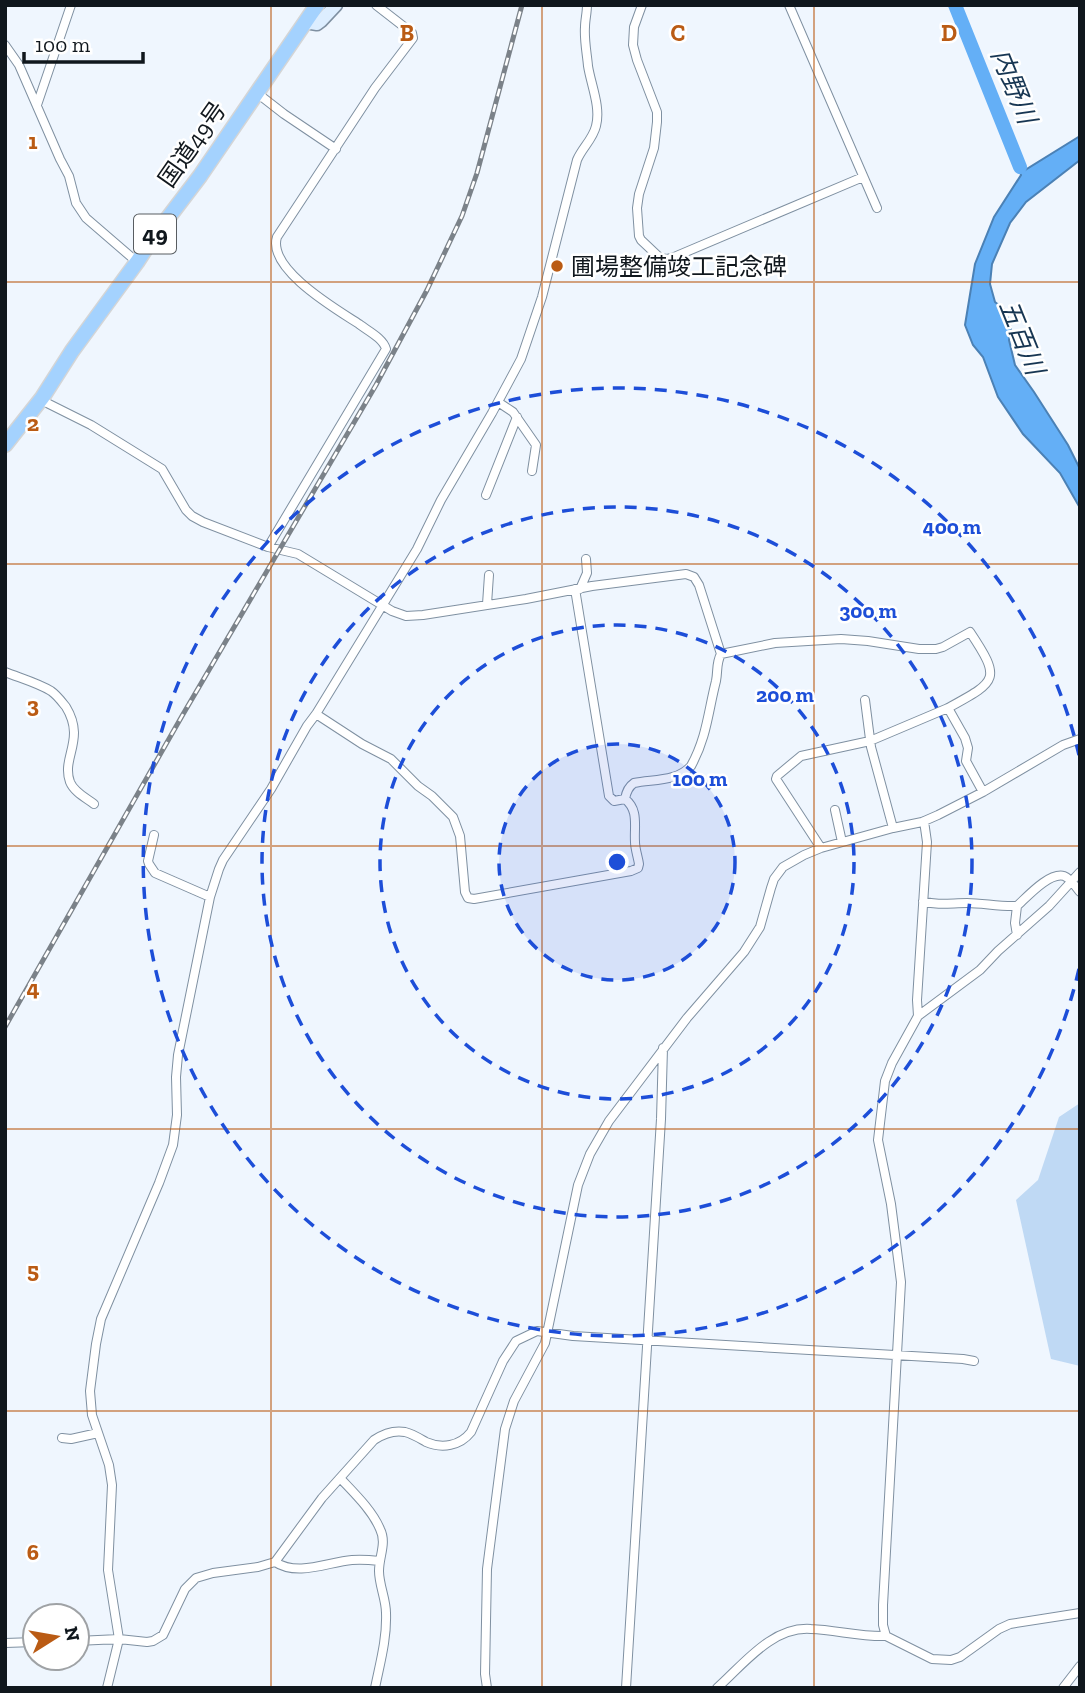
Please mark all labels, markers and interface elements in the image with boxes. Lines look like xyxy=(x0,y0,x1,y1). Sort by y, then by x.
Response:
text: B xyxy=(400,19,414,47)
text: C xyxy=(671,19,685,47)
text: D xyxy=(941,19,957,47)
scale bar xyxy=(24,21,144,65)
text: 100 m xyxy=(35,32,90,57)
water label: 内野川 xyxy=(985,44,1045,131)
street label: 国道49号 xyxy=(152,96,232,192)
text: 1 xyxy=(28,127,38,155)
road number: 49 xyxy=(134,215,176,254)
place label: 圃場整備竣工記念碑 xyxy=(571,252,787,281)
marker: 圃場整備竣工記念碑 xyxy=(549,258,565,274)
water label: 五百川 xyxy=(993,295,1053,382)
text: 2 xyxy=(27,409,39,437)
text: 400 m xyxy=(923,514,982,539)
text: 300 m xyxy=(839,598,897,623)
text: 200 m xyxy=(756,682,814,707)
text: 3 xyxy=(27,691,39,719)
text: 100 m xyxy=(673,766,728,791)
centre of rings xyxy=(605,850,629,874)
text: 4 xyxy=(26,974,40,1002)
text: 5 xyxy=(27,1256,39,1284)
text: 6 xyxy=(27,1538,39,1566)
north arrow xyxy=(21,1602,91,1672)
text: N xyxy=(60,1625,85,1643)

